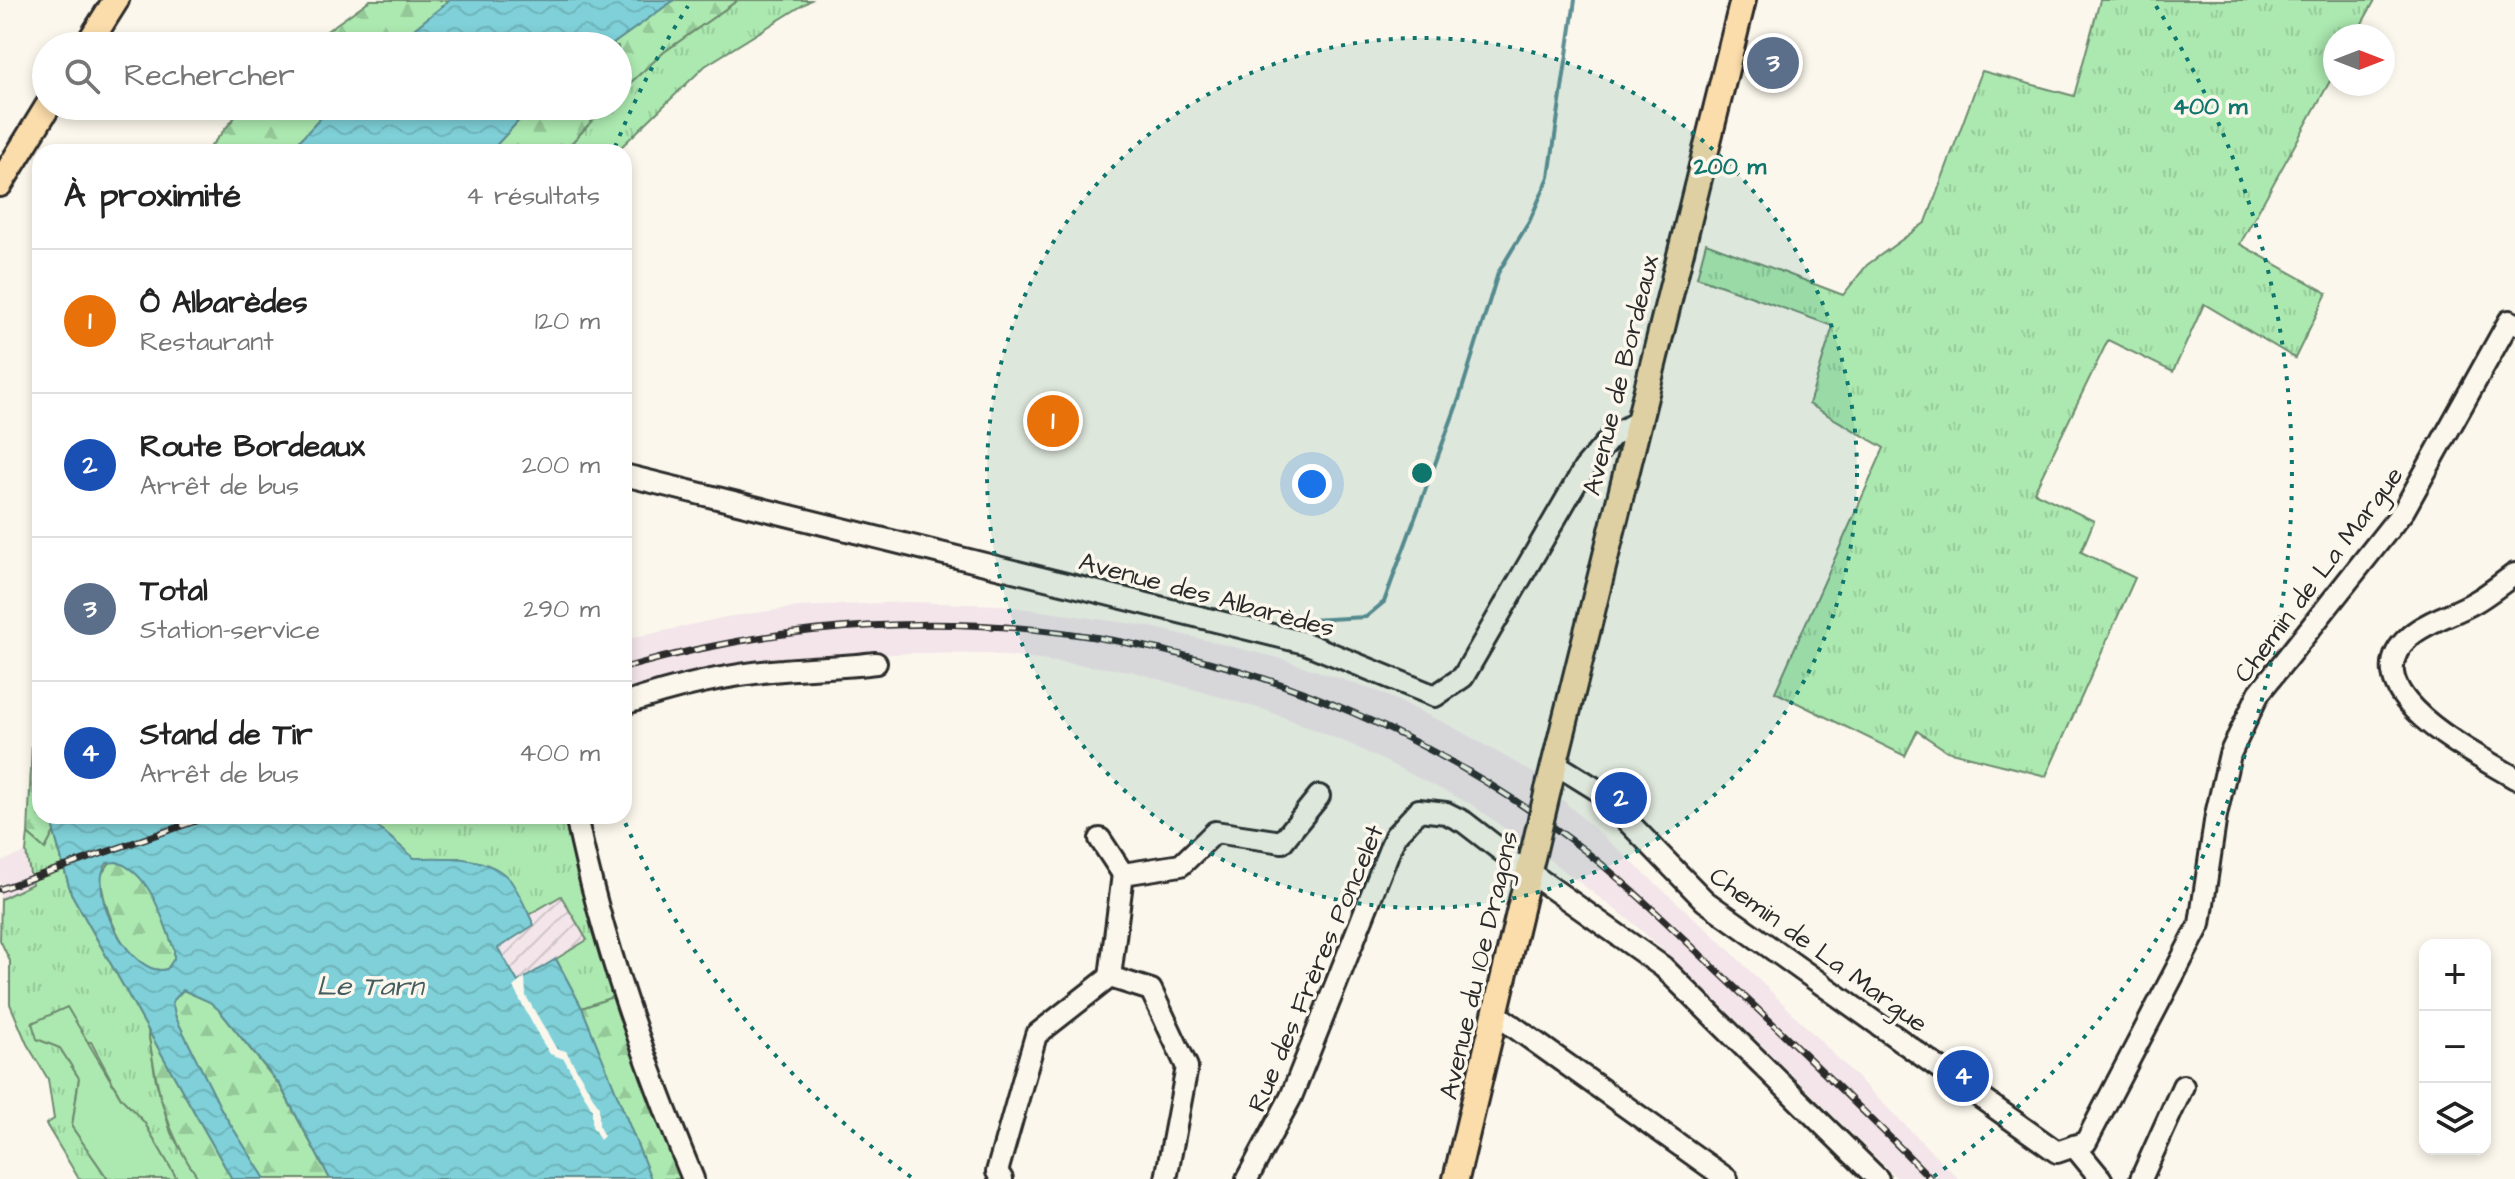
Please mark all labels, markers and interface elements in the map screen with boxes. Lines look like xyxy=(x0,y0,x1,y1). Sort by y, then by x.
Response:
north arrow xyxy=(2323,24,2395,96)
search box xyxy=(32,32,632,120)
pin: 3 xyxy=(1747,33,1799,93)
icon: search xyxy=(60,54,104,98)
text: Rechercher xyxy=(124,55,295,97)
text: 400 m xyxy=(2173,90,2248,124)
text: 200 m xyxy=(1693,150,1766,184)
text: À proximité xyxy=(64,172,241,220)
text: 4 résultats xyxy=(466,178,600,214)
street label: Avenue de Bordeaux xyxy=(1574,251,1668,499)
text: Ô Albarèdes xyxy=(140,282,308,324)
text: 1 xyxy=(88,303,92,339)
text: 120 m xyxy=(535,303,600,339)
text: Restaurant xyxy=(140,324,274,360)
pin: 1 xyxy=(1027,391,1079,451)
text: Route Bordeaux xyxy=(140,426,365,468)
text: 2 xyxy=(83,447,97,483)
text: 200 m xyxy=(522,447,600,483)
centre of rings xyxy=(1408,459,1436,487)
street label: Chemin de La Margue xyxy=(2226,459,2414,691)
your location xyxy=(1292,464,1332,504)
text: Arrêt de bus xyxy=(140,468,299,504)
street label: Avenue des Albarèdes xyxy=(1075,544,1339,646)
text: Total xyxy=(140,570,208,612)
text: 3 xyxy=(83,591,97,627)
text: 290 m xyxy=(523,591,600,627)
text: Station-service xyxy=(140,612,320,648)
text: Stand de Tir xyxy=(140,714,312,756)
text: 4 xyxy=(81,735,99,771)
text: 400 m xyxy=(519,735,600,771)
text: Arrêt de bus xyxy=(140,756,299,792)
pin: 2 xyxy=(1595,768,1647,828)
street label: Rue des Frères Poncelet xyxy=(1239,819,1393,1118)
street label: Avenue du 10e Dragons xyxy=(1431,827,1529,1103)
street label: Chemin de La Margue xyxy=(1701,858,1935,1043)
map controls xyxy=(2419,939,2491,1155)
button: + xyxy=(2419,939,2491,1011)
water label: Le Tarn xyxy=(317,967,425,1006)
button: − xyxy=(2419,1011,2491,1083)
pin: 4 xyxy=(1937,1046,1989,1106)
button: layers xyxy=(2419,1083,2491,1155)

